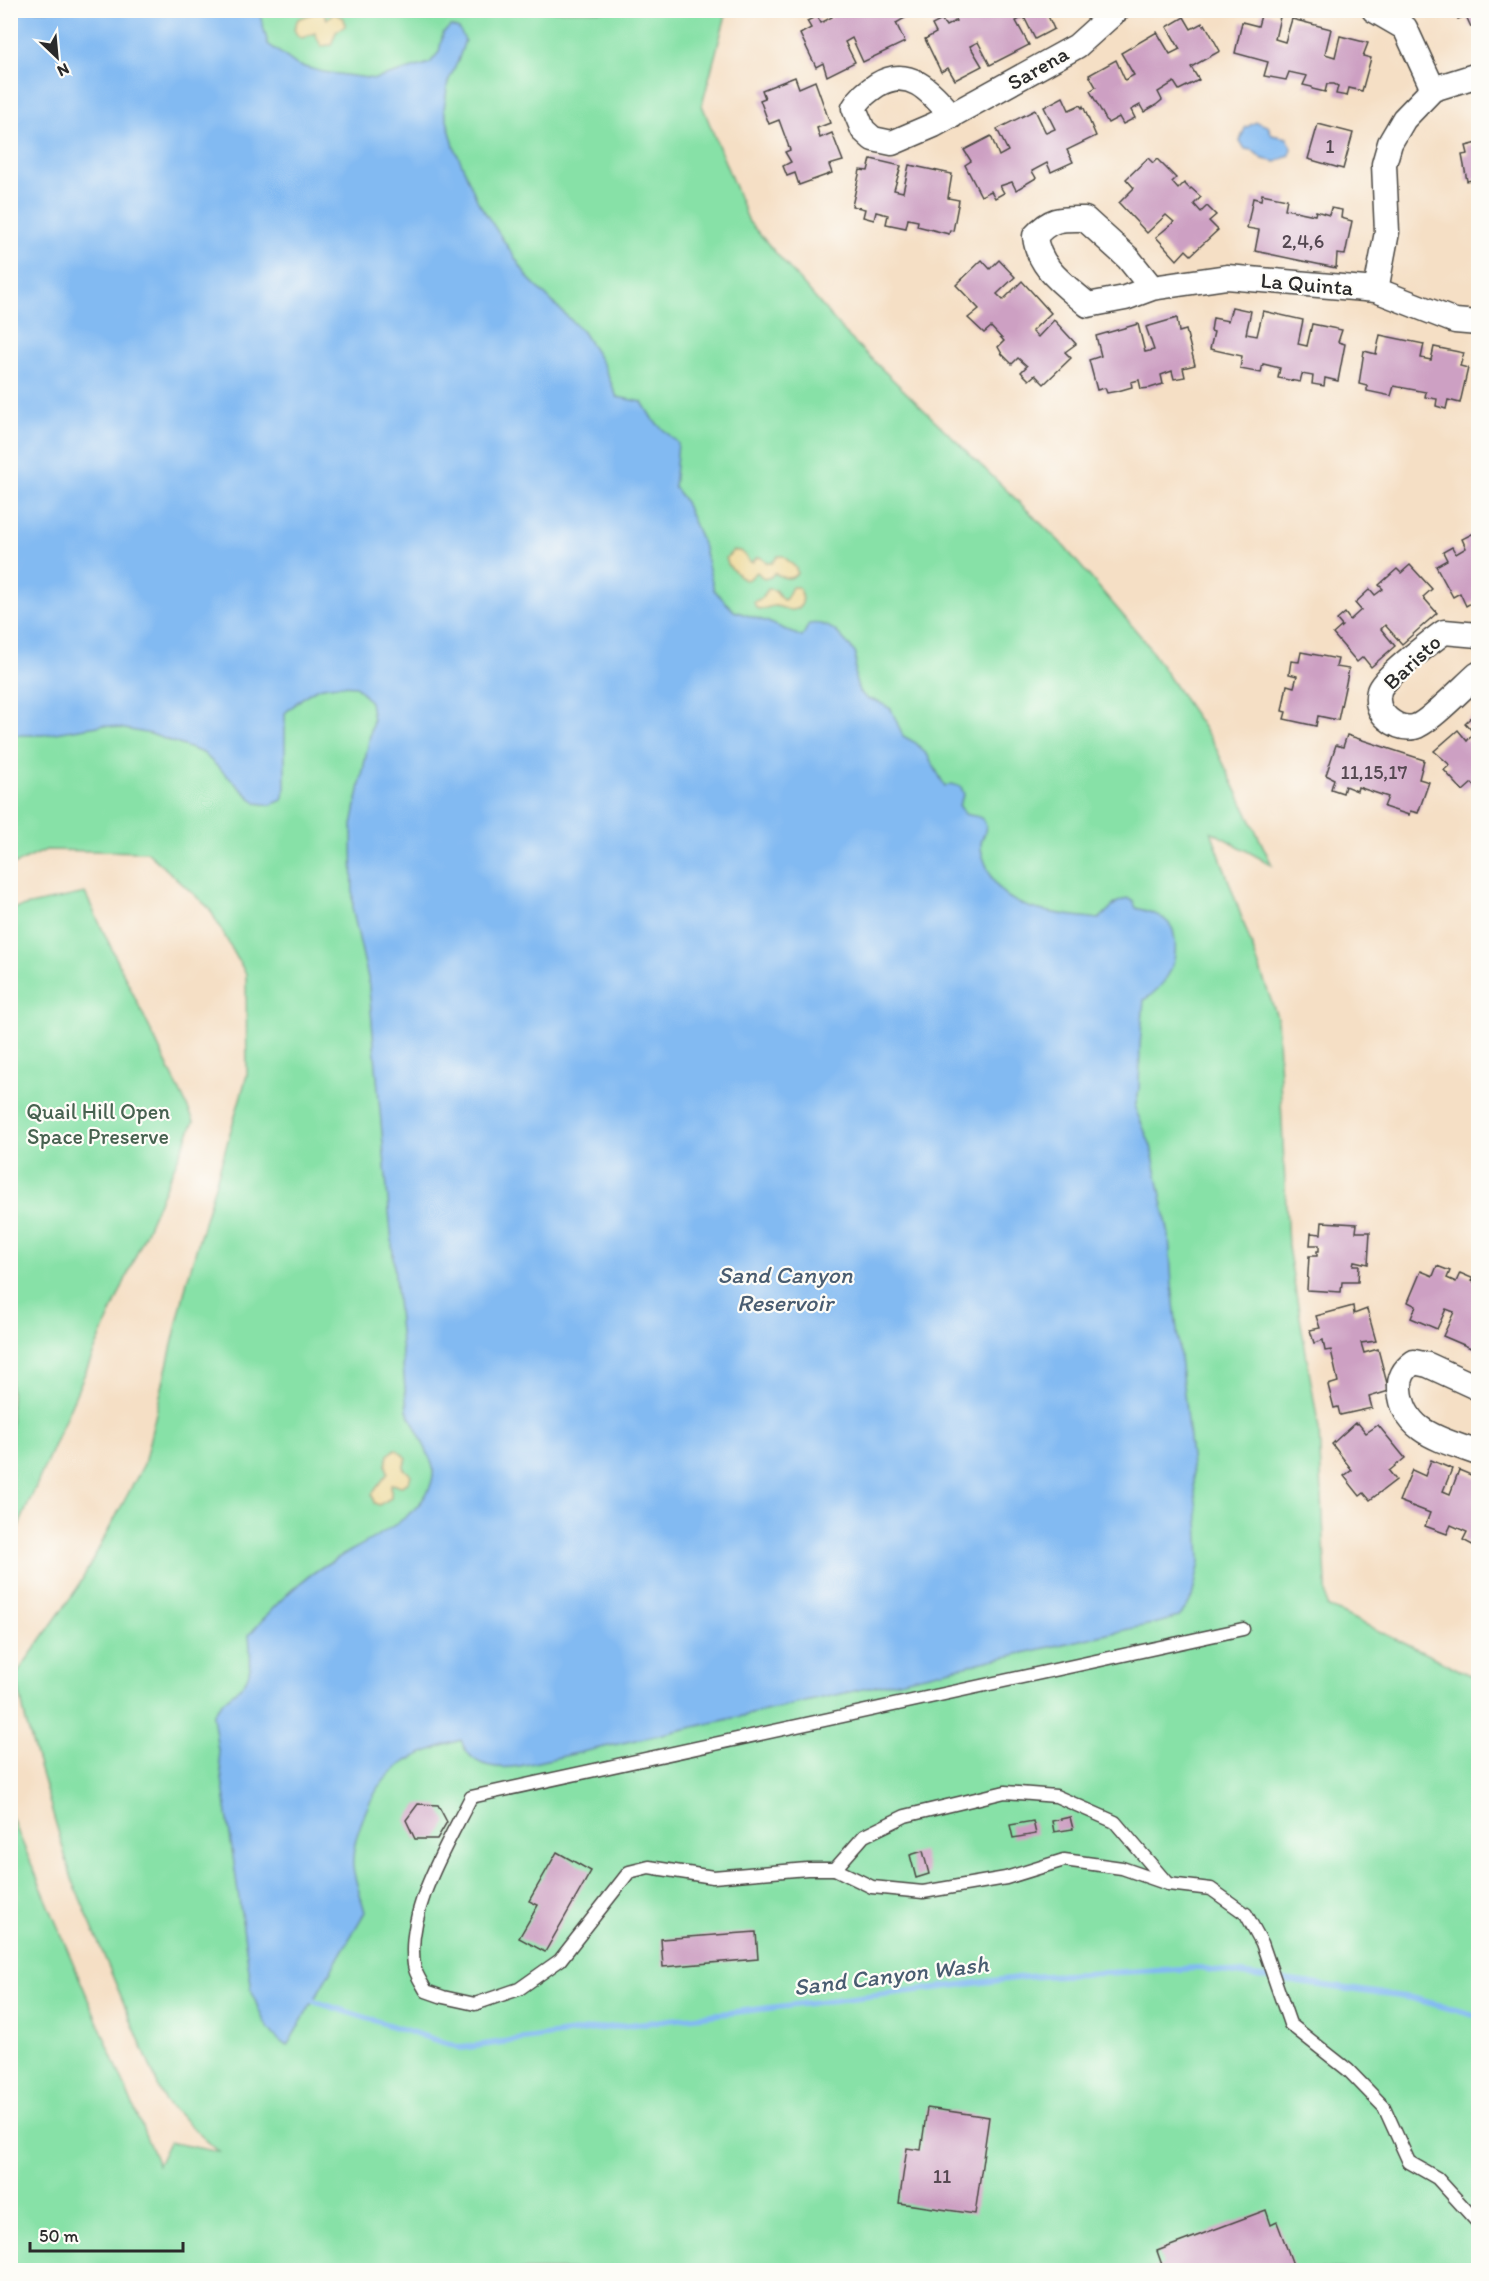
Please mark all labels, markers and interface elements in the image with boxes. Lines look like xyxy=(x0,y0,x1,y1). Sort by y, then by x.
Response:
north arrow xyxy=(27,27,87,87)
street label: Sarena xyxy=(1003,39,1074,96)
text: N xyxy=(54,59,72,81)
house number: 1 xyxy=(1325,134,1335,158)
house number: 2,4,6 xyxy=(1282,229,1324,253)
street label: La Quinta xyxy=(1259,266,1355,302)
street label: Baristo xyxy=(1377,629,1447,695)
house number: 11,15,17 xyxy=(1340,760,1408,784)
park label: Quail Hill Open Space Preserve xyxy=(26,1098,170,1150)
water label: Sand Canyon Reservoir xyxy=(718,1260,853,1317)
water label: Sand Canyon Wash xyxy=(792,1949,991,2001)
house number: 11 xyxy=(933,2164,951,2188)
scale bar xyxy=(30,2215,183,2253)
text: 50 m xyxy=(39,2225,79,2247)

